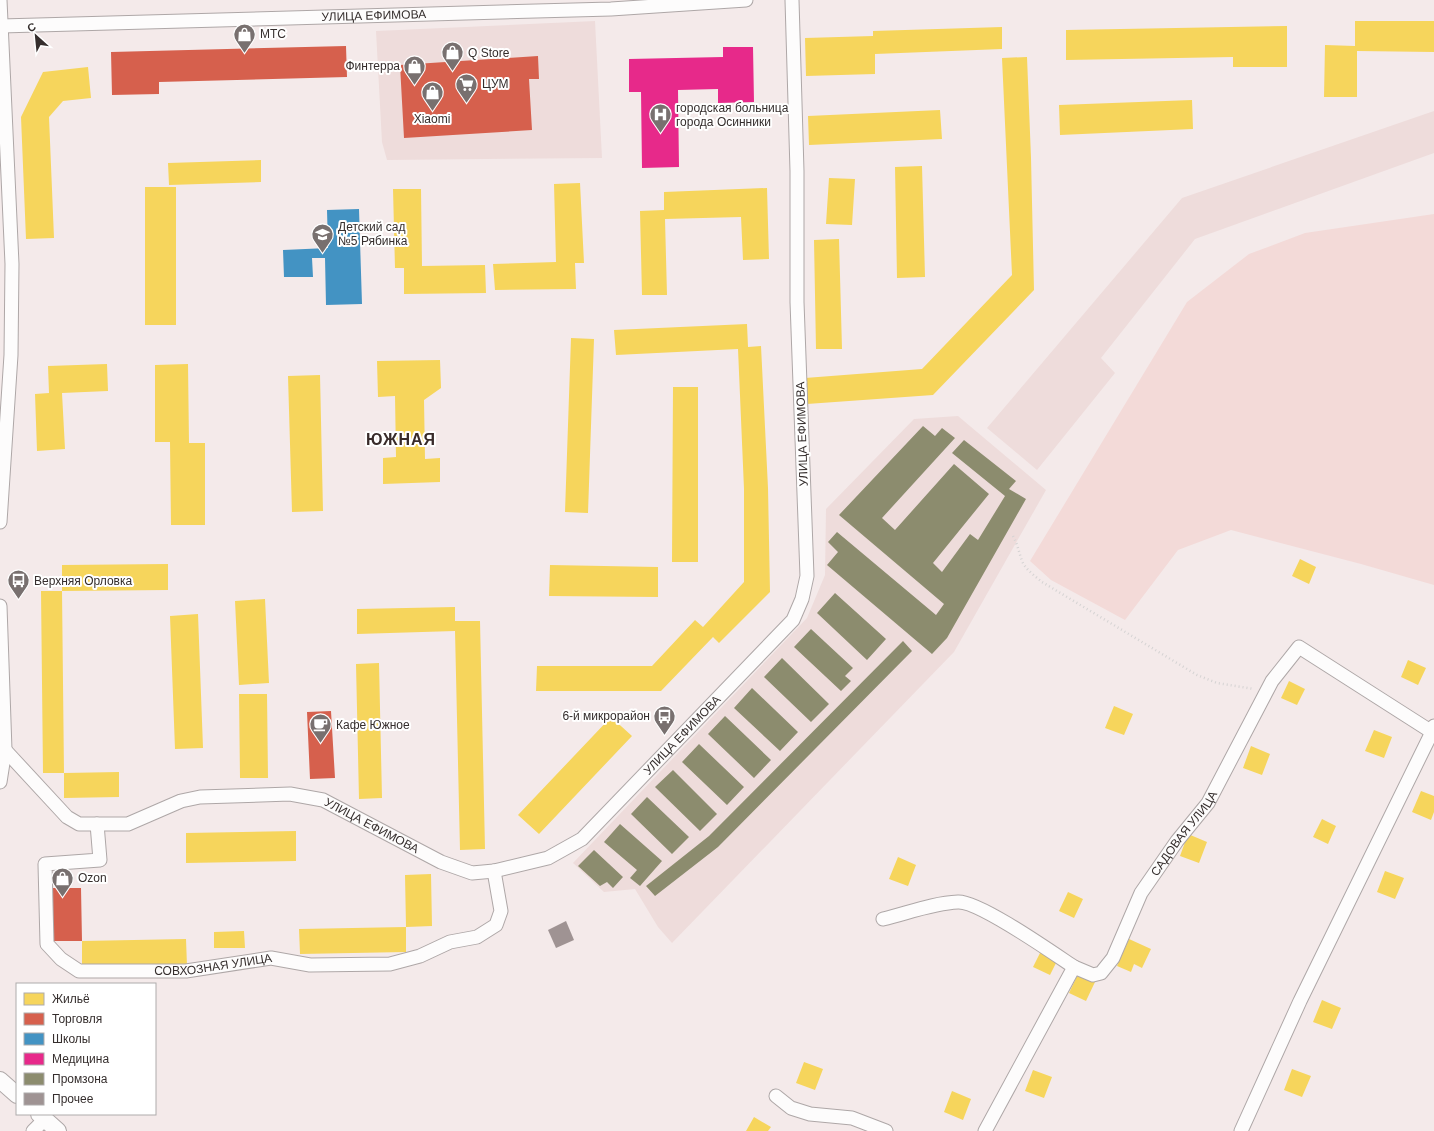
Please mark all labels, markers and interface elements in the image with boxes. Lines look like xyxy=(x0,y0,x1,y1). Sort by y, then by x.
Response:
street label: УЛИЦА ЕФИМОВА xyxy=(321,7,426,24)
north arrow xyxy=(16,16,56,56)
text: С xyxy=(25,20,38,34)
shop icon: МТС xyxy=(231,21,257,54)
place label: МТС xyxy=(260,27,286,41)
shop icon: Q Store xyxy=(439,40,465,73)
place label: Q Store xyxy=(468,46,510,60)
shop icon: Финтерра xyxy=(402,53,428,86)
place label: Финтерра xyxy=(345,59,400,73)
supermarket icon: ЦУМ xyxy=(453,71,479,104)
place label: ЦУМ xyxy=(482,77,509,91)
shop icon: Xiaomi xyxy=(419,79,445,112)
place label: городская больница города Осинники xyxy=(676,101,789,129)
hospital icon: городская больница города Осинники xyxy=(647,102,673,135)
place label: Xiaomi xyxy=(414,112,450,126)
place label: Детский сад №5 Рябинка xyxy=(338,220,408,248)
school or university icon: Детский сад №5 Рябинка xyxy=(309,221,335,254)
street label: УЛИЦА ЕФИМОВА xyxy=(793,381,811,487)
district label: ЮЖНАЯ xyxy=(366,431,436,448)
bus stop icon: Верхняя Орловка xyxy=(6,568,32,601)
place label: Верхняя Орловка xyxy=(34,574,132,588)
street label: УЛИЦА ЕФИМОВА xyxy=(641,693,723,778)
bus stop icon: 6-й микрорайон xyxy=(652,703,678,736)
place label: 6-й микрорайон xyxy=(562,709,650,723)
cafe icon: Кафе Южное xyxy=(308,712,334,745)
place label: Кафе Южное xyxy=(336,718,410,732)
street label: САДОВАЯ УЛИЦА xyxy=(1148,789,1220,879)
street label: УЛИЦА ЕФИМОВА xyxy=(322,795,421,856)
shop icon: Ozon xyxy=(50,865,76,898)
place label: Ozon xyxy=(78,871,107,885)
street label: СОВХОЗНАЯ УЛИЦА xyxy=(154,951,273,978)
legend xyxy=(16,983,156,1115)
text: Жильё xyxy=(52,992,90,1006)
text: Торговля xyxy=(52,1012,102,1026)
text: Школы xyxy=(52,1032,90,1046)
text: Медицина xyxy=(52,1052,109,1066)
text: Промзона xyxy=(52,1072,108,1086)
text: Прочее xyxy=(52,1092,94,1106)

